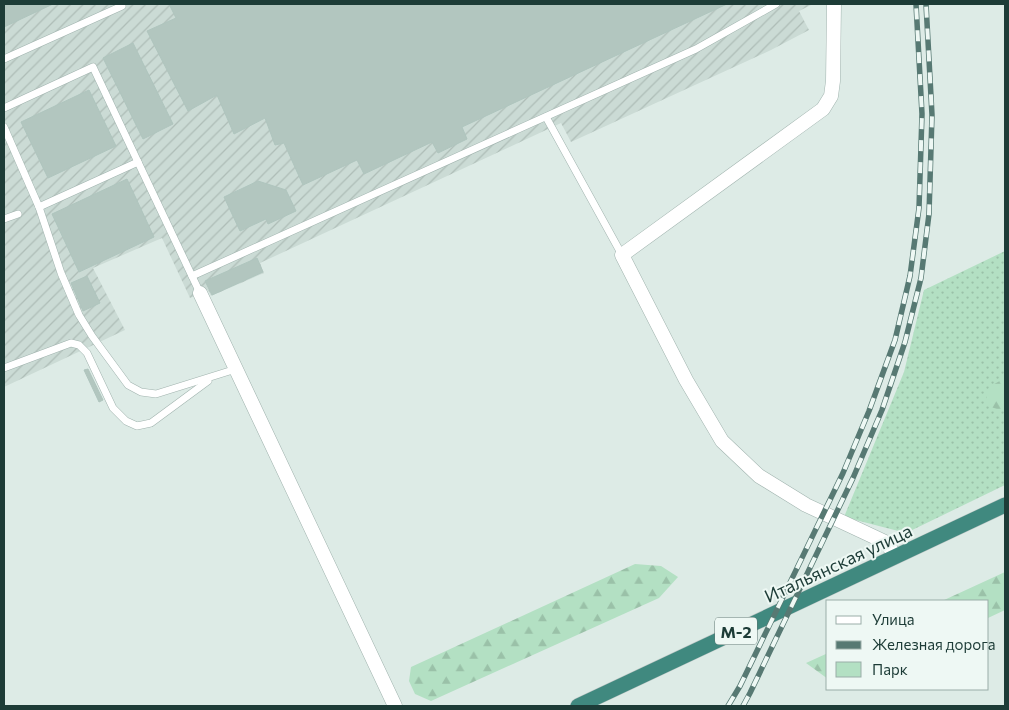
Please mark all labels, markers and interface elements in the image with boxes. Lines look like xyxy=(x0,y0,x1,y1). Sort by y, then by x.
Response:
street label: Итальянская улица xyxy=(761,519,915,607)
legend xyxy=(826,600,989,690)
text: Улица xyxy=(872,610,914,628)
road number: М-2 xyxy=(715,618,757,644)
text: Железная дорога xyxy=(872,635,996,653)
text: Парк xyxy=(872,660,908,678)

